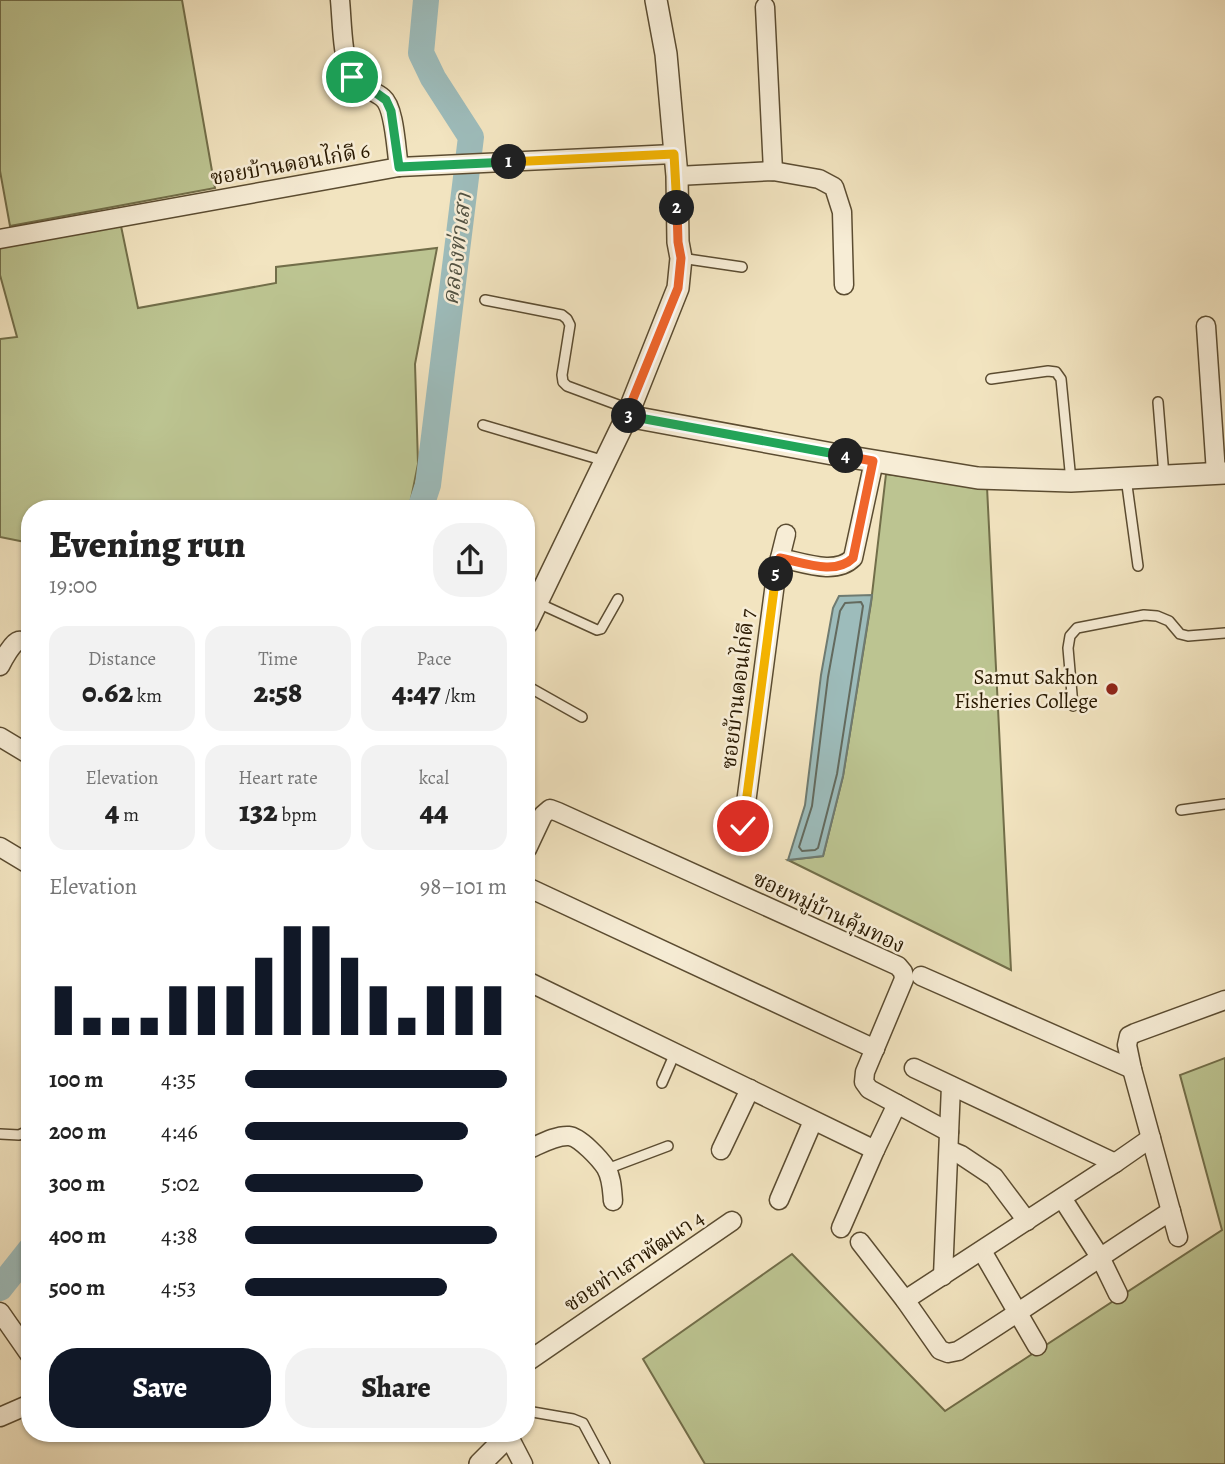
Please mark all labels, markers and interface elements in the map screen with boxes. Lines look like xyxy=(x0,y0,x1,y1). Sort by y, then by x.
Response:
pin xyxy=(322,47,382,107)
icon: arrive xyxy=(333,58,371,96)
street label: ซอยบ้านดอนไก่ดี 6 xyxy=(208,135,372,192)
pin: 1 xyxy=(491,144,526,180)
text: 1 xyxy=(505,148,512,174)
water label: คลองท่าเสา xyxy=(435,190,479,307)
pin: 2 xyxy=(660,190,694,226)
text: 2 xyxy=(672,194,681,220)
pin: 3 xyxy=(612,398,646,434)
text: 3 xyxy=(624,402,633,428)
pin: 4 xyxy=(828,438,864,474)
text: 4 xyxy=(841,442,850,468)
text: Evening run xyxy=(49,518,246,570)
button: share xyxy=(433,523,507,597)
pin: 5 xyxy=(758,556,794,592)
text: 5 xyxy=(771,560,780,586)
text: 19:00 xyxy=(49,570,97,601)
street label: ซอยบ้านดอนไก่ดี 7 xyxy=(713,607,762,770)
text: Distance xyxy=(88,646,156,672)
text: Time xyxy=(258,646,298,672)
text: Pace xyxy=(416,646,452,672)
place label: Samut Sakhon Fisheries College xyxy=(954,663,1098,715)
text: 0.62 xyxy=(82,672,133,712)
text: 2:58 xyxy=(254,672,302,712)
text: 4:47 xyxy=(392,672,441,712)
marker: Samut Sakhon Fisheries College xyxy=(1104,681,1120,697)
text: km xyxy=(133,683,162,709)
text: /km xyxy=(441,683,476,709)
text: Elevation xyxy=(86,765,158,791)
text: Heart rate xyxy=(238,765,318,791)
text: kcal xyxy=(419,765,449,791)
text: 4 xyxy=(105,791,119,831)
text: 132 xyxy=(239,791,278,831)
text: 44 xyxy=(420,791,448,831)
pin xyxy=(713,796,773,856)
text: m xyxy=(119,802,139,828)
text: bpm xyxy=(278,802,317,828)
icon: check xyxy=(724,807,762,845)
street label: ซอยหมู่บ้านคุ้มทอง xyxy=(748,864,910,960)
text: Elevation xyxy=(49,871,137,902)
text: 98–101 m xyxy=(420,871,507,902)
text: 100 m xyxy=(49,1064,104,1095)
text: 4:35 xyxy=(161,1064,196,1095)
text: 200 m xyxy=(49,1116,107,1147)
text: 4:46 xyxy=(161,1116,198,1147)
text: 300 m xyxy=(49,1168,105,1199)
text: 5:02 xyxy=(161,1168,200,1199)
street label: ซอยท่าเสาพัฒนา 4 xyxy=(559,1204,709,1318)
text: 400 m xyxy=(49,1220,106,1251)
text: 4:38 xyxy=(161,1220,198,1251)
text: 500 m xyxy=(49,1272,105,1303)
text: 4:53 xyxy=(161,1272,196,1303)
button: Save xyxy=(49,1348,271,1428)
button: Share xyxy=(285,1348,507,1428)

